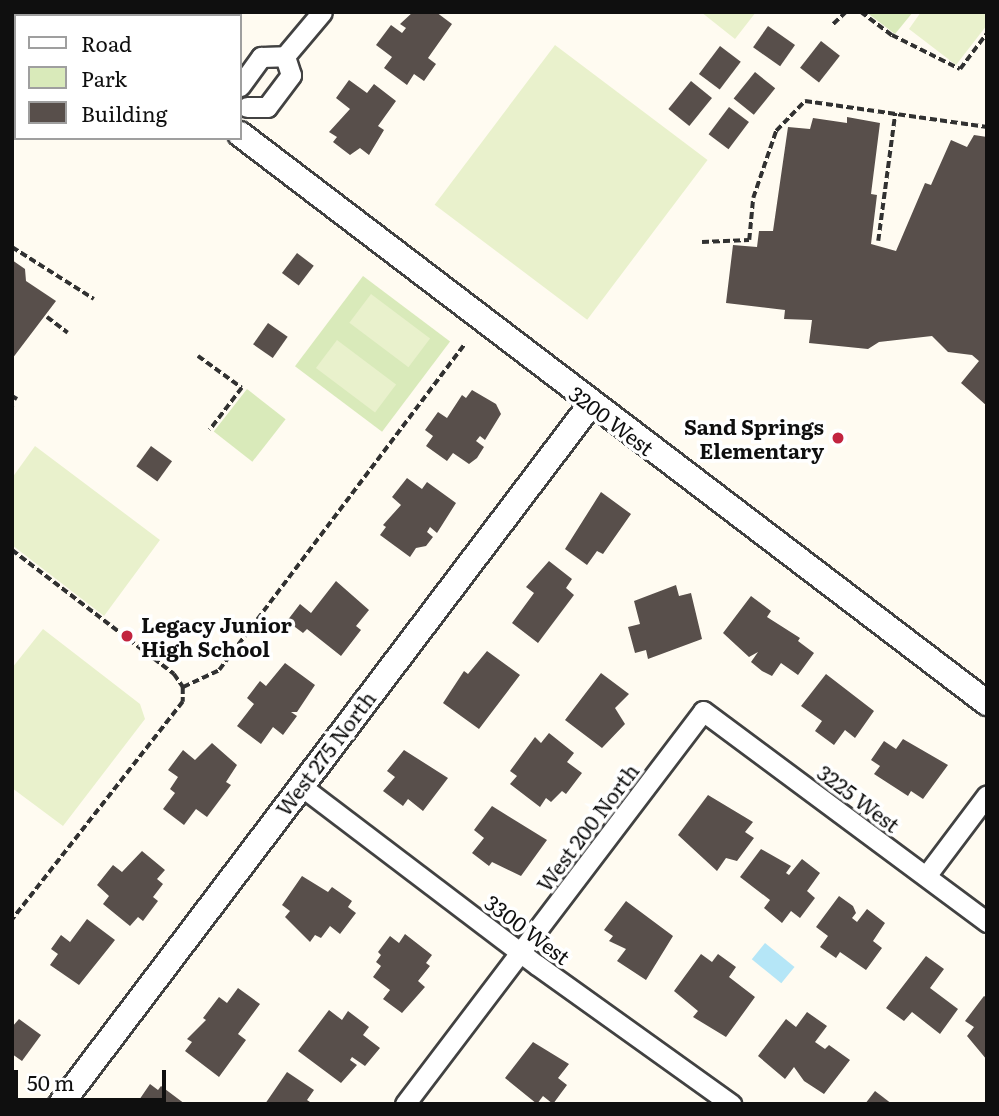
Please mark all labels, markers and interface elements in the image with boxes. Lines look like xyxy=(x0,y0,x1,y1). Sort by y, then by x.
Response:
legend xyxy=(14,14,242,140)
text: Road xyxy=(81,27,132,58)
text: Park xyxy=(81,62,127,93)
text: Building xyxy=(81,97,167,128)
street label: 3200 West xyxy=(565,380,659,460)
place label: Sand Springs Elementary xyxy=(684,413,824,463)
marker: Sand Springs Elementary xyxy=(830,430,846,446)
place label: Legacy Junior High School xyxy=(141,611,292,661)
marker: Legacy Junior High School xyxy=(119,628,135,644)
street label: West 275 North xyxy=(270,686,380,820)
street label: West 200 North xyxy=(531,758,643,896)
street label: 3225 West xyxy=(813,759,905,837)
street label: 3300 West xyxy=(480,889,576,969)
scale bar xyxy=(18,1056,170,1100)
text: 50 m xyxy=(27,1066,74,1097)

